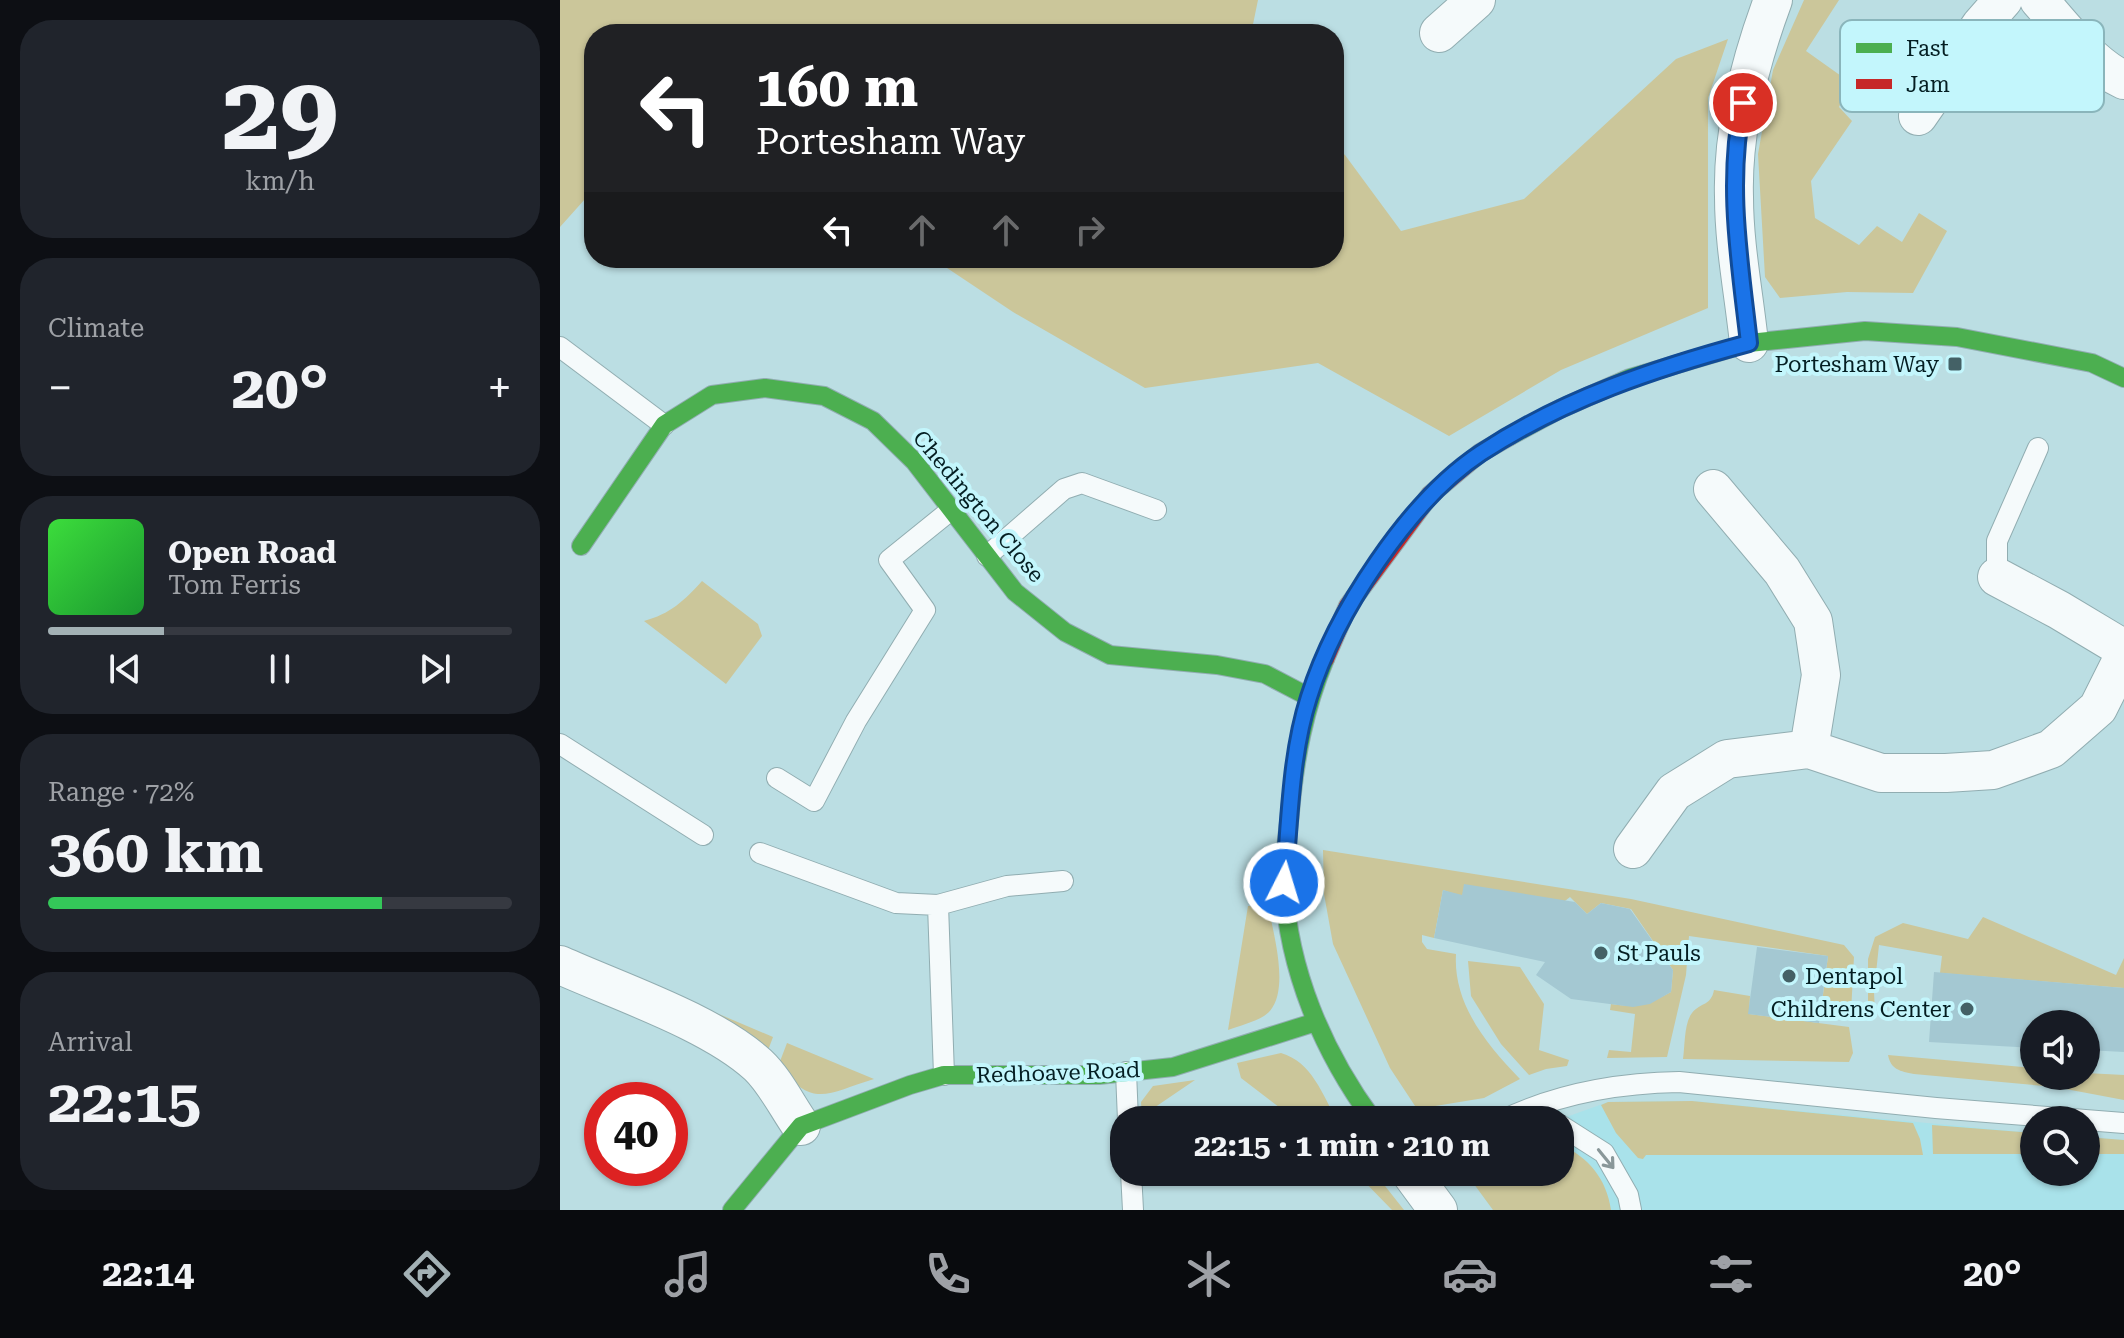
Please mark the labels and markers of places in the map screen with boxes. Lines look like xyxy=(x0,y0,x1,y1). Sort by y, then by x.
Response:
pin xyxy=(1709,69,1777,137)
place label: Portesham Way xyxy=(1774,352,1939,377)
marker: Portesham Way xyxy=(1946,355,1964,373)
place label: St Pauls xyxy=(1617,941,1701,966)
marker: St Pauls xyxy=(1592,944,1610,962)
place label: Dentapol xyxy=(1805,964,1903,989)
marker: Dentapol xyxy=(1780,967,1798,985)
place label: Childrens Center xyxy=(1771,997,1951,1022)
marker: Childrens Center xyxy=(1958,1000,1976,1018)

